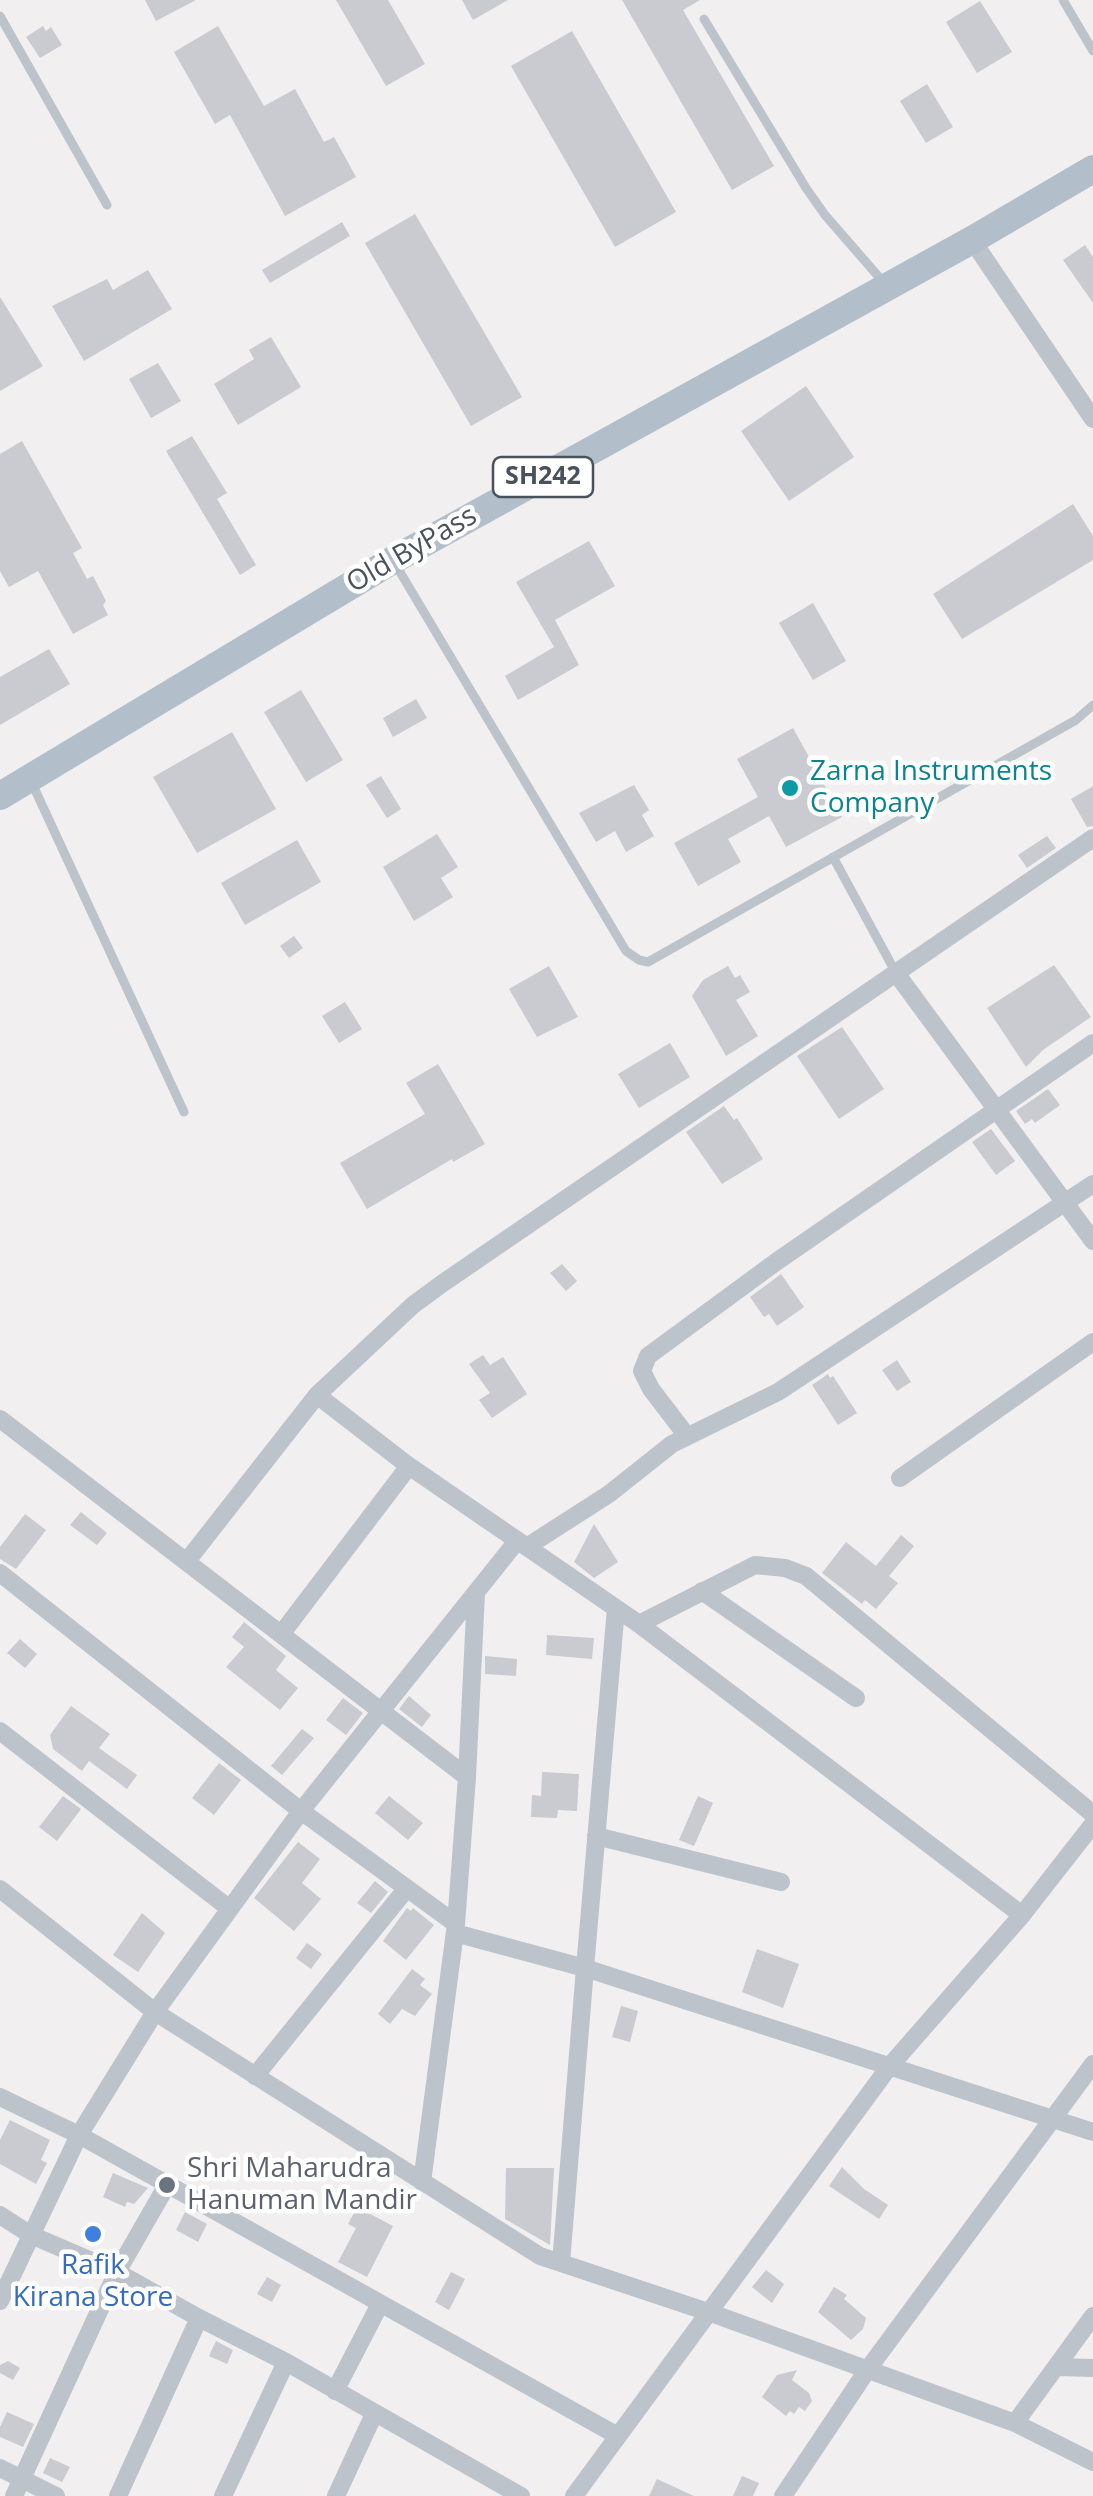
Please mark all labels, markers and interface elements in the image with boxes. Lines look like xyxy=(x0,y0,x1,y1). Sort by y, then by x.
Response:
road number: SH242 xyxy=(493,457,593,497)
street label: Old ByPass xyxy=(341,499,483,601)
place label: Zarna Instruments Company xyxy=(810,755,1052,821)
marker: Zarna Instruments Company xyxy=(779,777,801,799)
place label: Shri Maharudra Hanuman Mandir xyxy=(187,2152,417,2218)
marker: Shri Maharudra Hanuman Mandir xyxy=(156,2174,178,2196)
marker: Rafik Kirana Store xyxy=(82,2223,104,2245)
place label: Rafik Kirana Store xyxy=(13,2249,173,2315)

